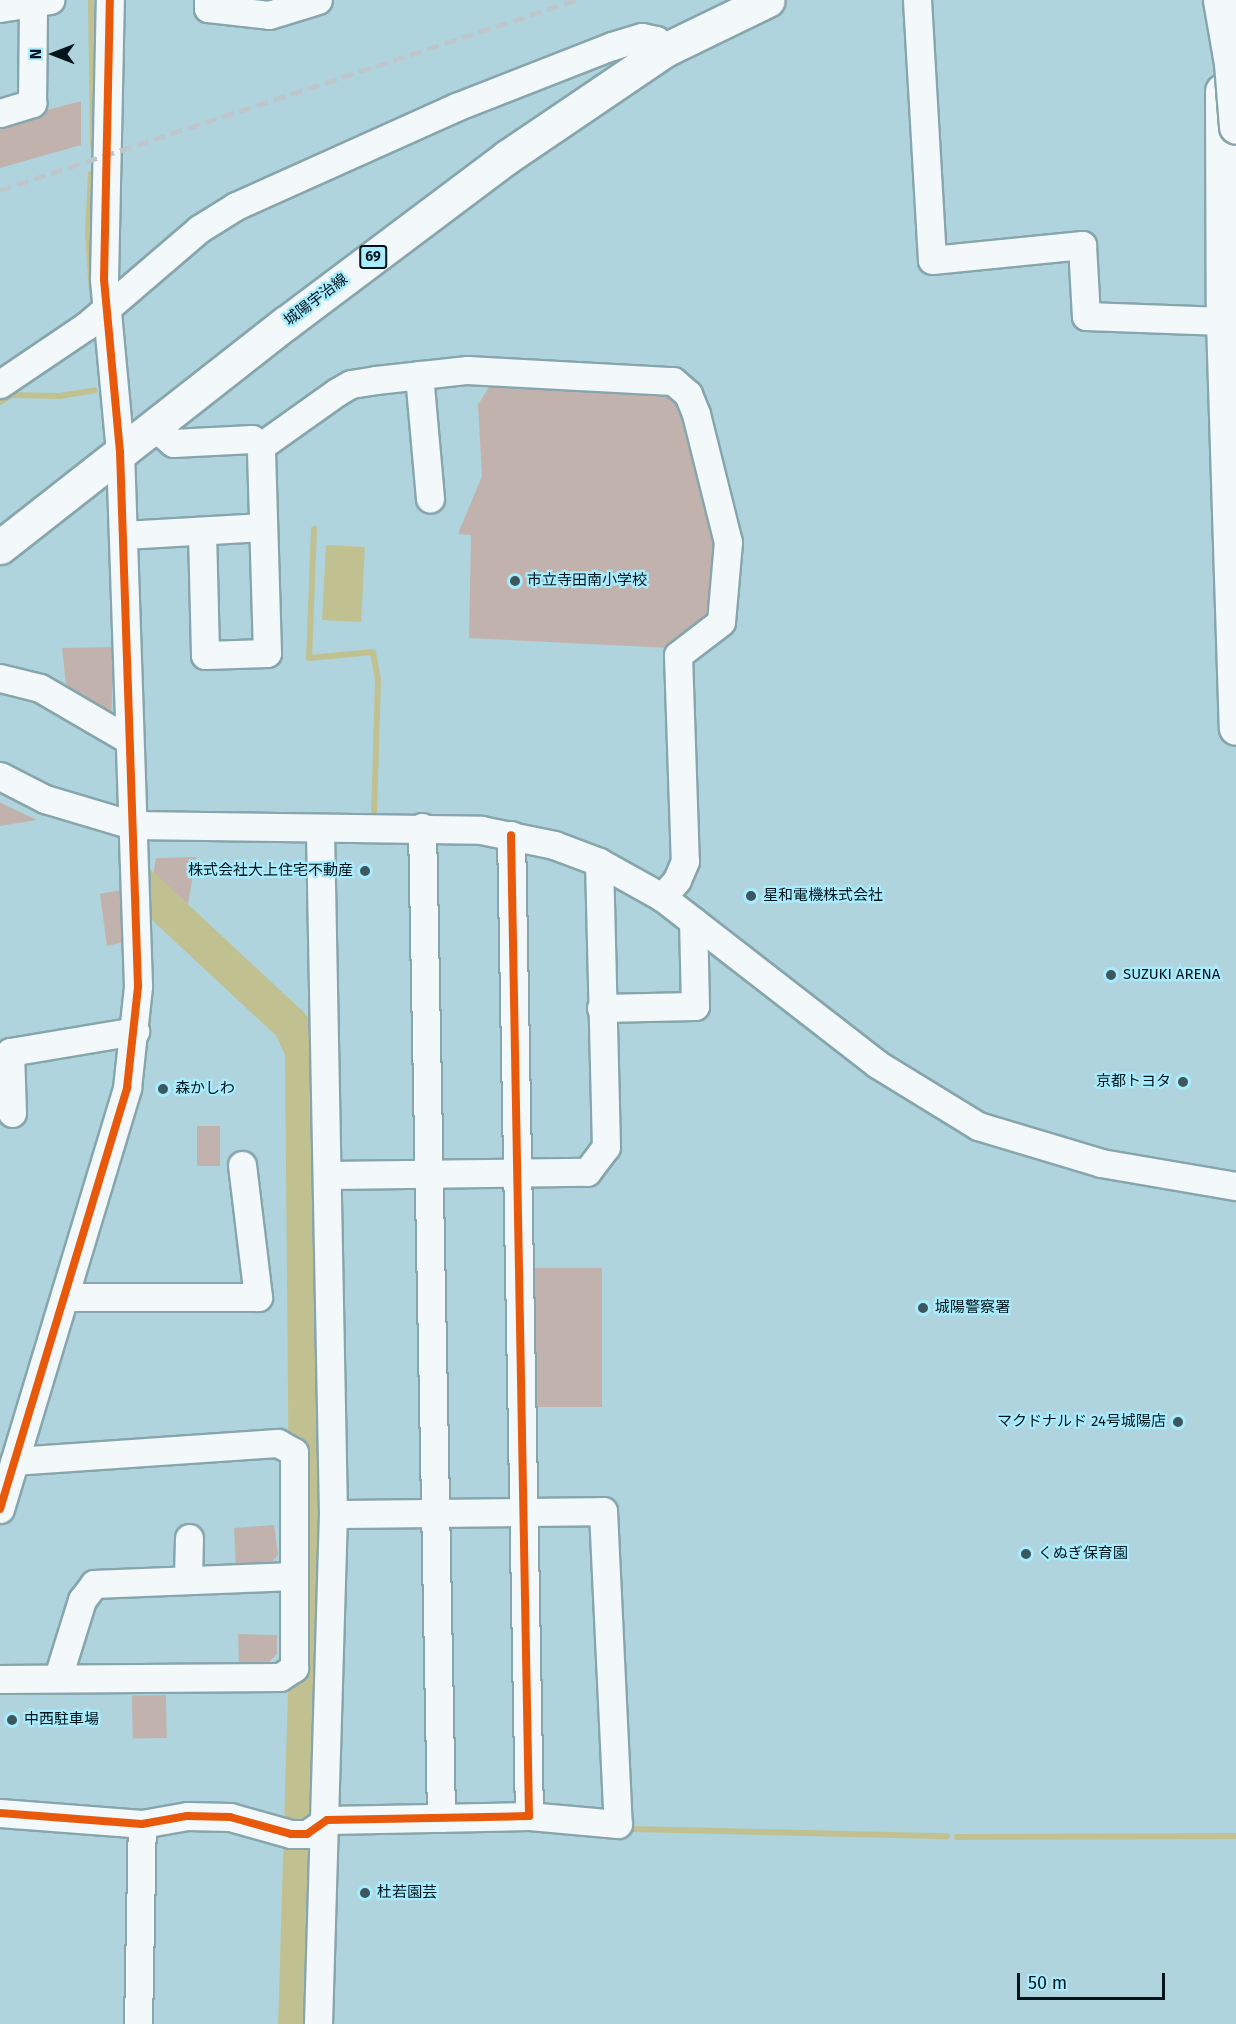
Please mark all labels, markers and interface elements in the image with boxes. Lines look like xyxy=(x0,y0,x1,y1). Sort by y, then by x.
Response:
north arrow xyxy=(24,24,84,84)
text: N xyxy=(26,49,45,59)
road number: 69 xyxy=(358,246,388,268)
street label: 城陽宇治線 xyxy=(281,270,351,330)
place label: 市立寺田南小学校 xyxy=(527,572,647,590)
marker: 市立寺田南小学校 xyxy=(508,574,522,588)
place label: 株式会社大上住宅不動産 xyxy=(188,862,353,880)
marker: 株式会社大上住宅不動産 xyxy=(358,864,372,878)
place label: 星和電機株式会社 xyxy=(763,887,883,905)
marker: 星和電機株式会社 xyxy=(744,889,758,903)
place label: SUZUKI ARENA xyxy=(1123,966,1220,984)
marker: SUZUKI ARENA xyxy=(1104,968,1118,982)
place label: 京都トヨタ xyxy=(1096,1073,1171,1091)
marker: 京都トヨタ xyxy=(1176,1075,1190,1089)
place label: 森かしわ xyxy=(175,1080,235,1098)
marker: 森かしわ xyxy=(156,1082,170,1096)
place label: 城陽警察署 xyxy=(935,1299,1010,1317)
marker: 城陽警察署 xyxy=(916,1301,930,1315)
place label: マクドナルド 24号城陽店 xyxy=(997,1413,1166,1431)
marker: マクドナルド 24号城陽店 xyxy=(1171,1415,1185,1429)
place label: くぬぎ保育園 xyxy=(1038,1545,1128,1563)
marker: くぬぎ保育園 xyxy=(1019,1547,1033,1561)
place label: 中西駐車場 xyxy=(24,1711,99,1729)
marker: 中西駐車場 xyxy=(5,1713,19,1727)
place label: 杜若園芸 xyxy=(377,1884,437,1902)
marker: 杜若園芸 xyxy=(358,1886,372,1900)
scale bar xyxy=(1020,1961,1168,1999)
text: 50 m xyxy=(1028,1972,1067,1994)

